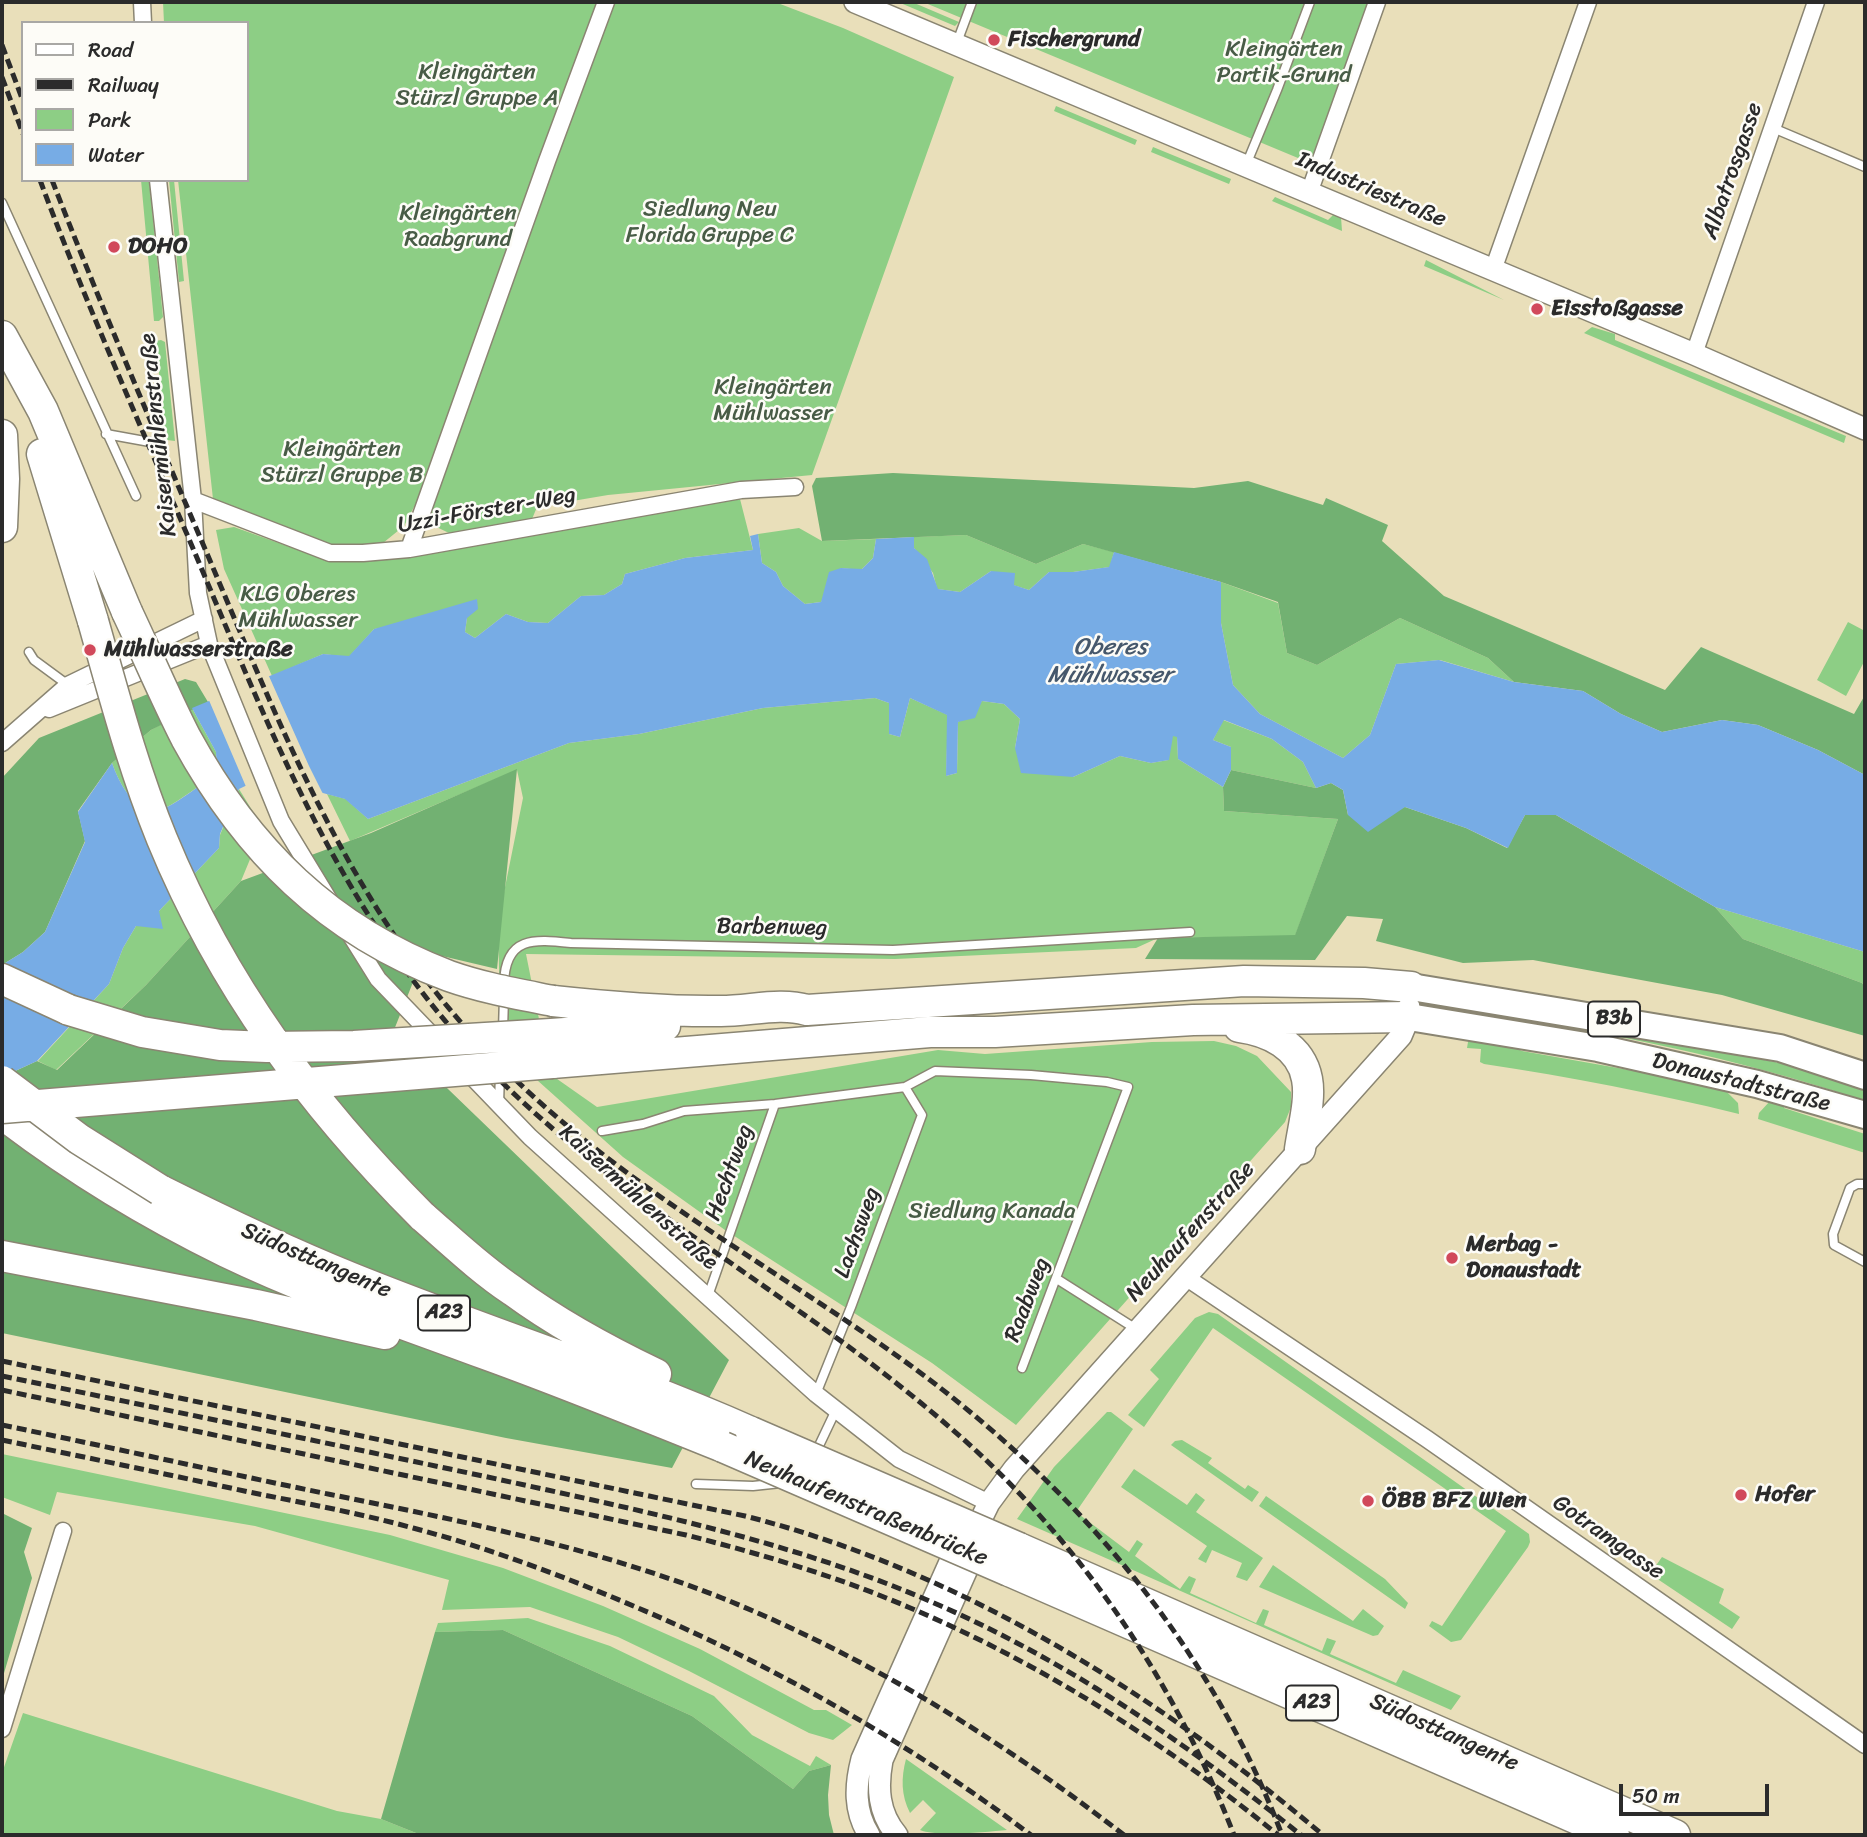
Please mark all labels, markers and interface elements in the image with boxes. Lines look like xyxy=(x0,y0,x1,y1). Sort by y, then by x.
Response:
legend xyxy=(21,21,248,182)
place label: Fischergrund xyxy=(1008,26,1140,54)
text: Road xyxy=(88,31,133,69)
marker: Fischergrund xyxy=(986,32,1002,48)
park label: Kleingärten Partik-Grund xyxy=(1217,36,1351,90)
park label: Kleingärten Stürzl Gruppe A xyxy=(396,59,558,113)
text: Railway xyxy=(88,66,159,104)
street label: Albatrosgasse xyxy=(1697,99,1769,243)
text: Park xyxy=(88,101,131,139)
text: Water xyxy=(88,136,143,174)
street label: Industriestraße xyxy=(1292,146,1450,234)
park label: Siedlung Neu Florida Gruppe C xyxy=(626,196,794,250)
park label: Kleingärten Raabgrund xyxy=(399,200,517,254)
place label: DOHO xyxy=(128,233,188,261)
marker: DOHO xyxy=(106,239,122,255)
place label: Eisstoßgasse xyxy=(1551,295,1683,323)
marker: Eisstoßgasse xyxy=(1529,301,1545,317)
street label: Kaisermühlenstraße xyxy=(135,332,183,538)
park label: Kleingärten Mühlwasser xyxy=(713,374,833,428)
park label: Kleingärten Stürzl Gruppe B xyxy=(261,436,423,490)
street label: Uzzi-Förster-Weg xyxy=(396,482,578,540)
park label: KLG Oberes Mühlwasser xyxy=(238,581,358,635)
water label: Oberes Mühlwasser xyxy=(1048,634,1172,690)
place label: Mühlwasserstraße xyxy=(104,636,293,664)
marker: Mühlwasserstraße xyxy=(82,642,98,658)
street label: Barbenweg xyxy=(716,913,828,943)
road number: B3b xyxy=(1588,1002,1640,1036)
street label: Donaustadtstraße xyxy=(1649,1048,1833,1118)
street label: Kaisermühlenstraße xyxy=(553,1119,723,1277)
street label: Hechtweg xyxy=(700,1121,760,1225)
street label: Neuhaufenstraße xyxy=(1121,1156,1261,1308)
street label: Lachsweg xyxy=(829,1184,887,1282)
park label: Siedlung Kanada xyxy=(909,1198,1075,1226)
street label: Südosttangente xyxy=(237,1217,395,1305)
place label: Merbag - Donaustadt xyxy=(1466,1231,1581,1285)
marker: Merbag - Donaustadt xyxy=(1444,1250,1460,1266)
street label: Raabweg xyxy=(999,1254,1057,1346)
road number: A23 xyxy=(418,1296,470,1330)
street label: Neuhaufenstraßenbrücke xyxy=(740,1445,992,1573)
place label: Hofer xyxy=(1755,1481,1814,1509)
place label: ÖBB BFZ Wien xyxy=(1382,1487,1527,1515)
marker: Hofer xyxy=(1733,1487,1749,1503)
street label: Gotramgasse xyxy=(1547,1490,1669,1586)
marker: ÖBB BFZ Wien xyxy=(1360,1493,1376,1509)
road number: A23 xyxy=(1286,1686,1338,1720)
street label: Südosttangente xyxy=(1365,1688,1523,1778)
scale bar xyxy=(1622,1770,1772,1814)
text: 50 m xyxy=(1632,1777,1680,1815)

